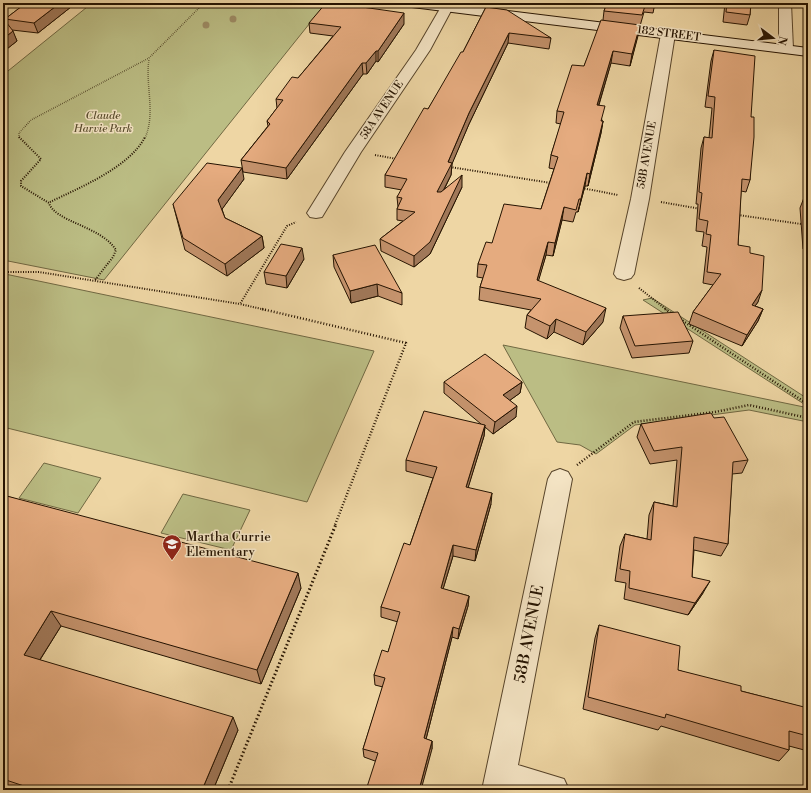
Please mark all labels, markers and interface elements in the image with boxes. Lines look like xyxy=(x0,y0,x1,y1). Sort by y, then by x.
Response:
north arrow xyxy=(753,18,793,58)
street label: 182 STREET xyxy=(636,23,702,45)
text: N xyxy=(774,34,790,47)
street label: 58A AVENUE xyxy=(357,77,407,142)
park label: Claude Harvie Park xyxy=(73,109,132,136)
street label: 58B AVENUE xyxy=(634,120,660,190)
place label: Martha Currie Elementary xyxy=(186,529,271,560)
school or university icon: Martha Currie Elementary xyxy=(161,533,183,561)
street label: 58B AVENUE xyxy=(510,583,548,685)

